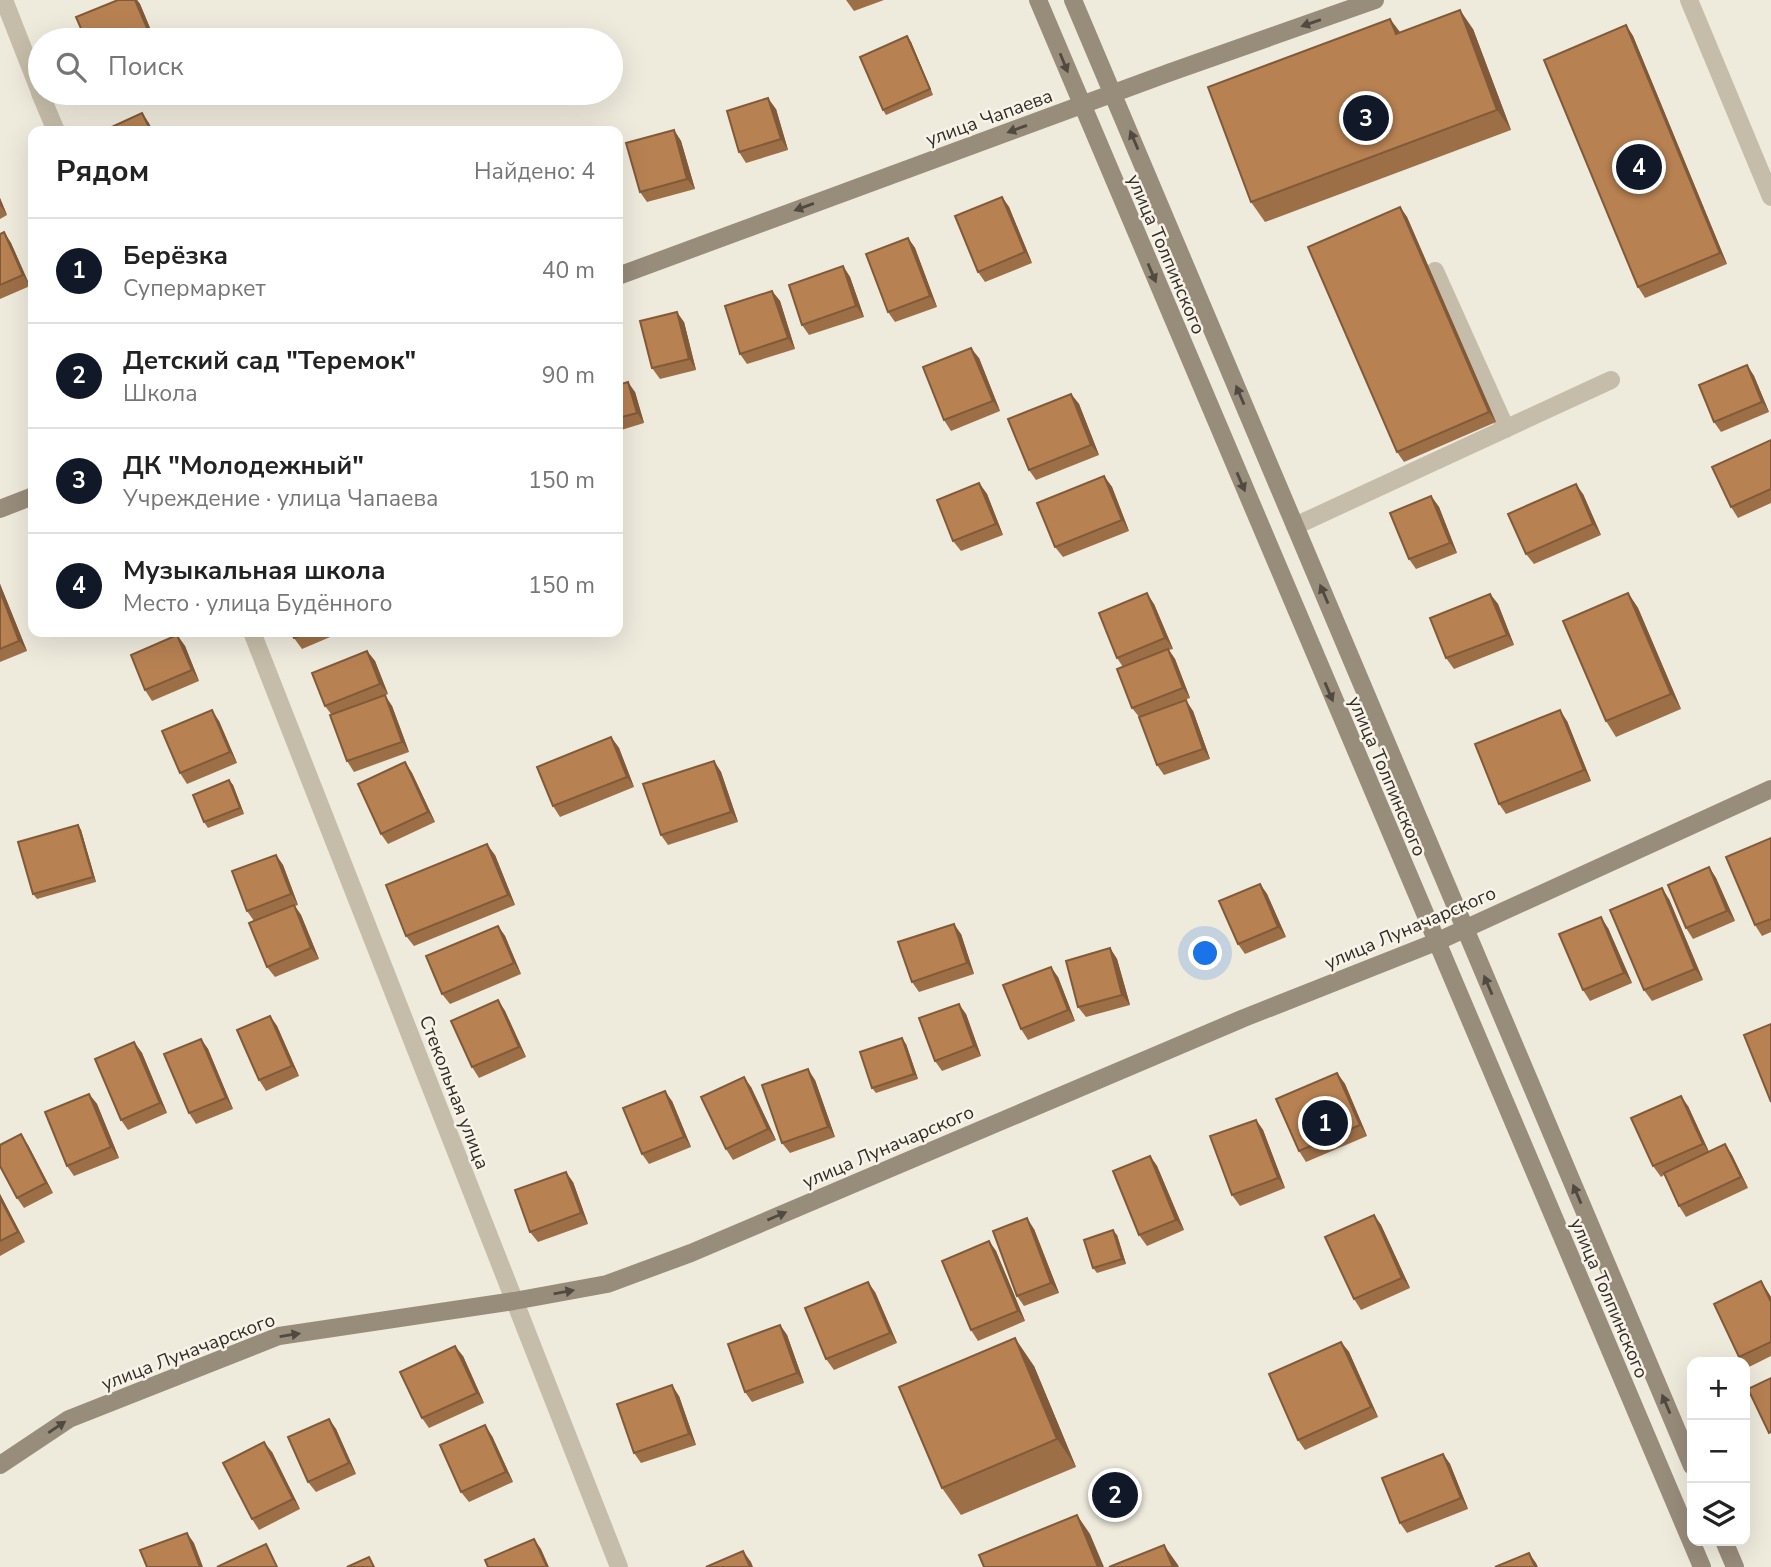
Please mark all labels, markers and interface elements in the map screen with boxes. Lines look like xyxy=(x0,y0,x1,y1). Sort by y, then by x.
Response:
one-way arrow xyxy=(1300,18,1321,29)
search box xyxy=(28,28,623,105)
icon: search xyxy=(52,48,90,86)
text: Поиск xyxy=(108,49,184,84)
one-way arrow xyxy=(1059,53,1070,74)
street label: улица Чапаева xyxy=(922,83,1056,153)
pin: 3 xyxy=(1343,92,1389,144)
one-way arrow xyxy=(1007,123,1028,134)
one-way arrow xyxy=(1128,130,1139,151)
pin: 4 xyxy=(1616,141,1662,193)
text: Рядом xyxy=(56,151,149,192)
text: Найдено: 4 xyxy=(474,156,595,187)
street label: улица Толпинского xyxy=(1121,170,1212,338)
one-way arrow xyxy=(793,202,814,213)
text: Берёзка xyxy=(123,238,228,273)
text: 1 xyxy=(72,255,86,286)
text: 40 m xyxy=(542,255,595,286)
one-way arrow xyxy=(1146,263,1158,283)
text: Супермаркет xyxy=(123,273,266,304)
text: Детский сад "Теремок" xyxy=(123,343,416,378)
text: 2 xyxy=(72,360,86,391)
text: 90 m xyxy=(542,360,595,391)
text: Школа xyxy=(123,378,198,409)
one-way arrow xyxy=(1235,385,1246,406)
text: ДК "Молодежный" xyxy=(123,448,364,483)
text: 3 xyxy=(72,465,86,496)
text: 150 m xyxy=(528,465,595,496)
one-way arrow xyxy=(1235,472,1246,493)
text: Учреждение · улица Чапаева xyxy=(123,483,438,514)
text: Музыкальная школа xyxy=(123,553,386,588)
text: 4 xyxy=(72,570,86,601)
text: 150 m xyxy=(528,570,595,601)
one-way arrow xyxy=(1318,584,1329,605)
text: Место · улица Будённого xyxy=(123,588,392,619)
one-way arrow xyxy=(1324,681,1335,702)
street label: улица Толпинского xyxy=(1342,692,1433,860)
street label: улица Луначарского xyxy=(1321,880,1500,976)
your location xyxy=(1188,936,1222,970)
one-way arrow xyxy=(1482,974,1493,995)
street label: Стекольная улица xyxy=(413,1012,495,1173)
pin: 1 xyxy=(1302,1097,1348,1149)
street label: улица Луначарского xyxy=(799,1099,978,1195)
one-way arrow xyxy=(1571,1183,1582,1204)
one-way arrow xyxy=(767,1210,787,1222)
street label: улица Толпинского xyxy=(1564,1214,1655,1382)
one-way arrow xyxy=(553,1286,575,1297)
street label: улица Луначарского xyxy=(98,1307,279,1397)
one-way arrow xyxy=(279,1329,301,1340)
map controls xyxy=(1687,1357,1750,1546)
button: + xyxy=(1687,1357,1750,1420)
one-way arrow xyxy=(1660,1393,1671,1414)
button: − xyxy=(1687,1420,1750,1483)
one-way arrow xyxy=(47,1421,67,1434)
pin: 2 xyxy=(1092,1469,1138,1521)
button: layers xyxy=(1687,1483,1750,1546)

